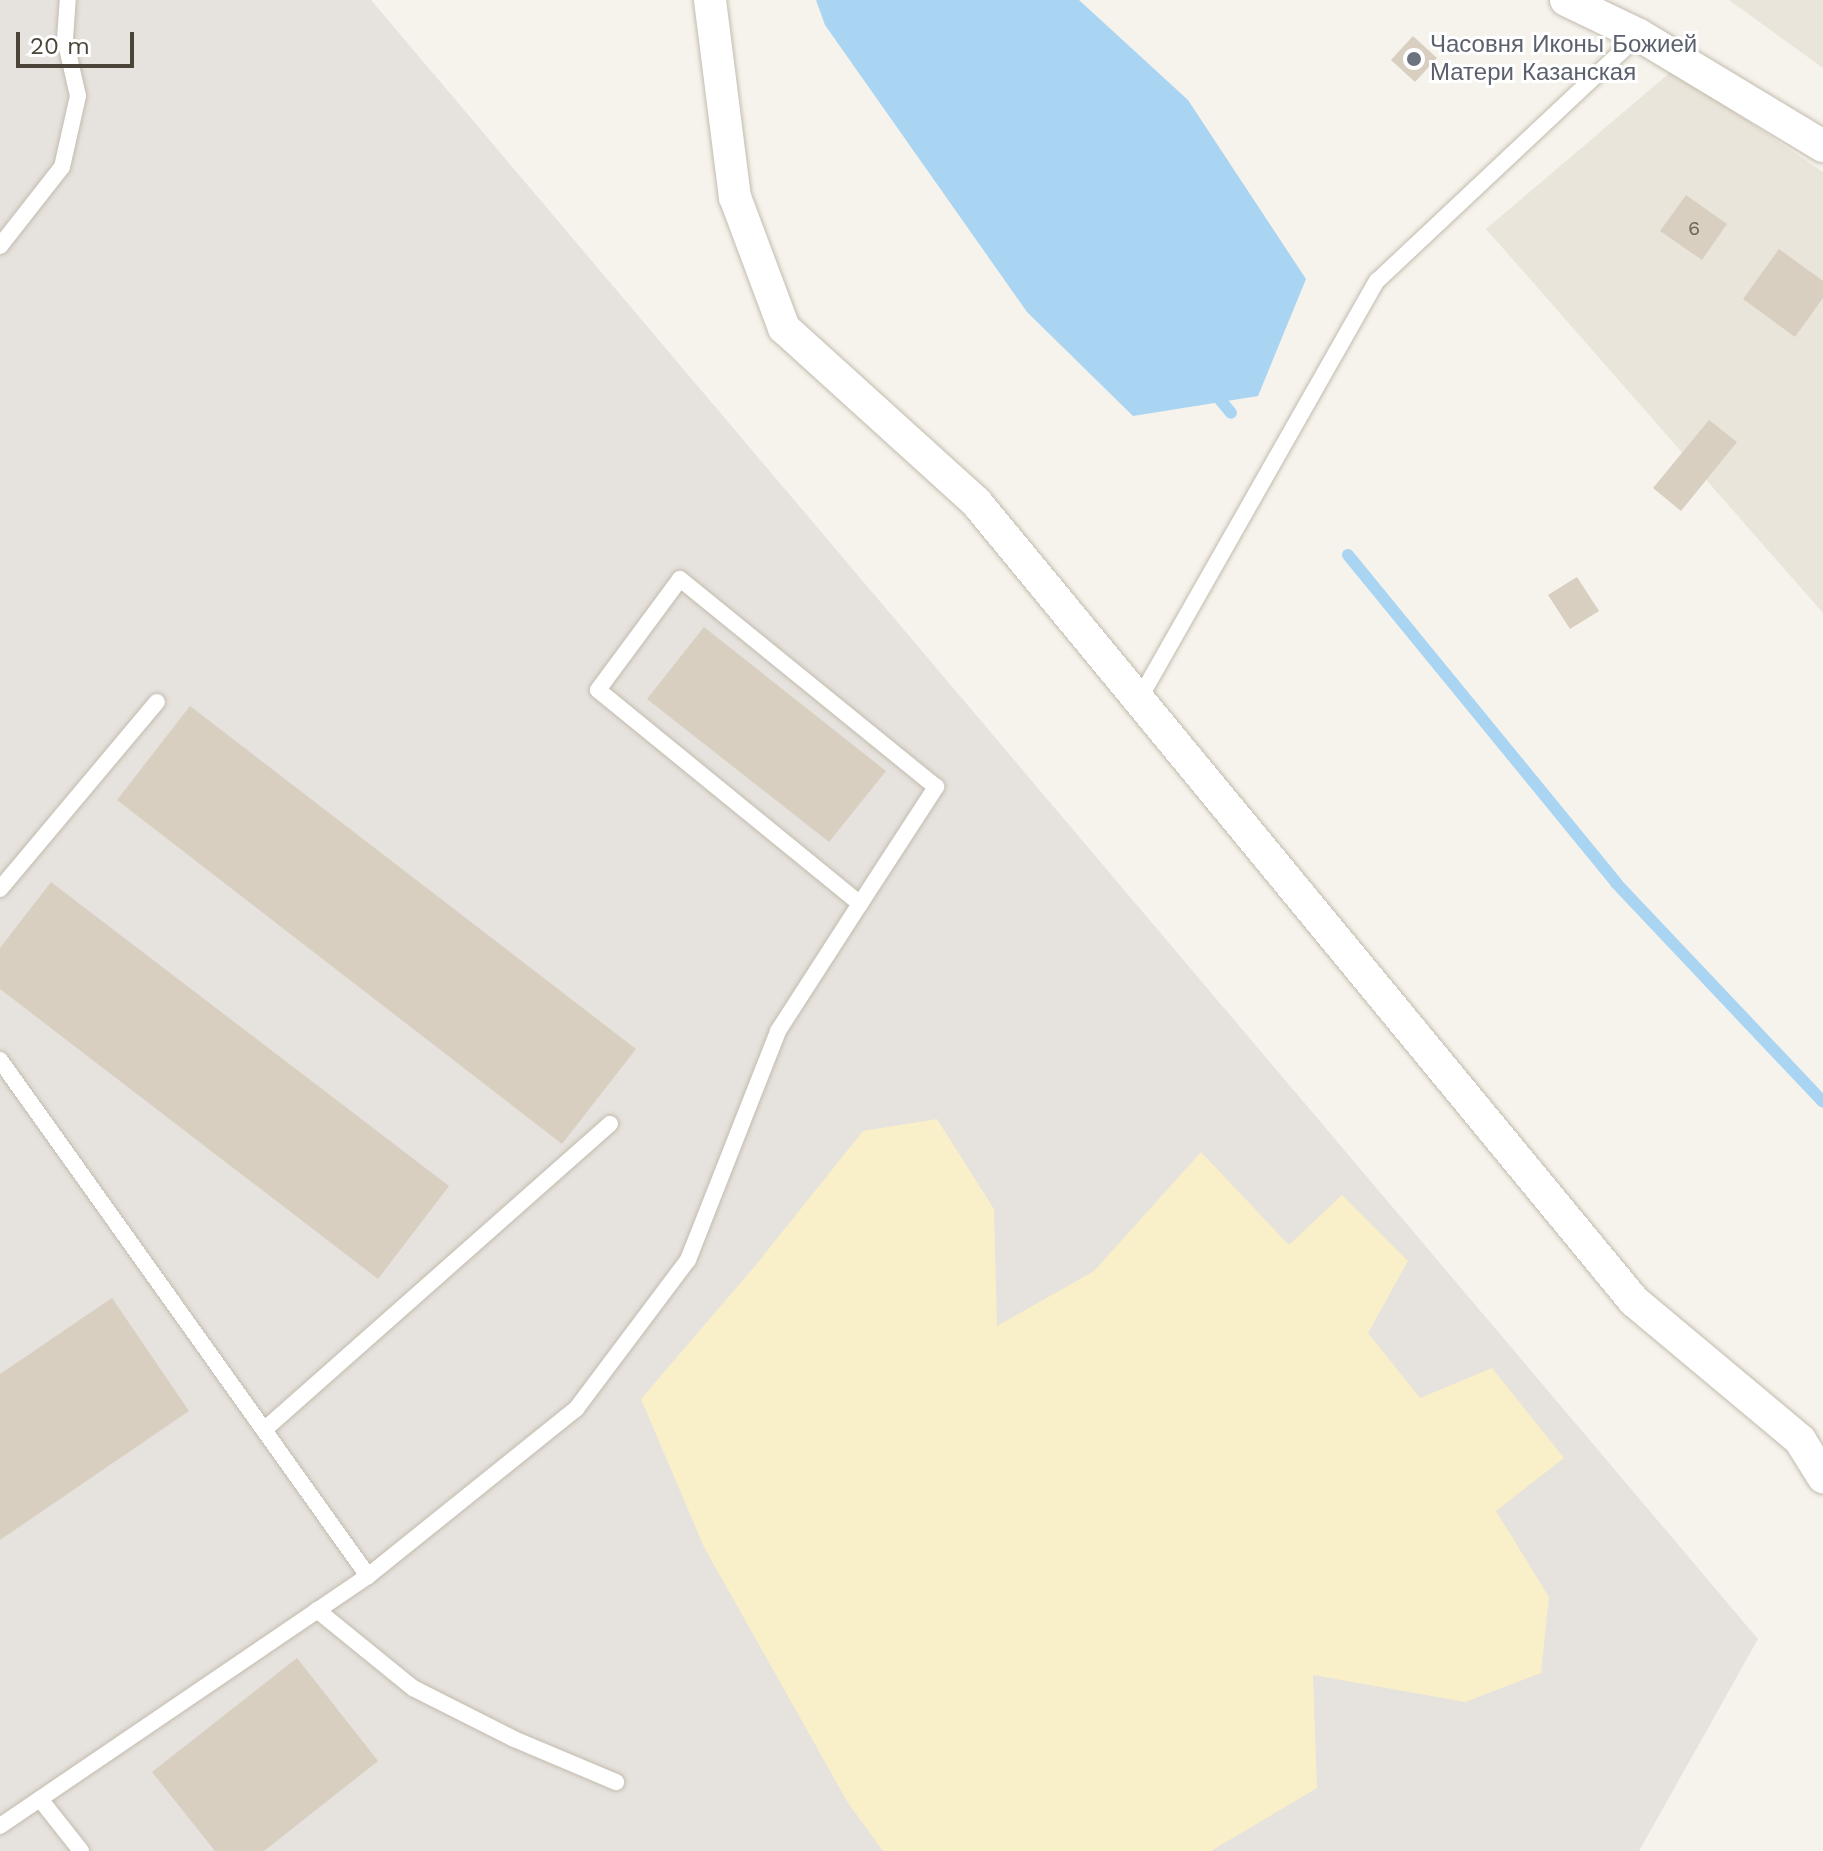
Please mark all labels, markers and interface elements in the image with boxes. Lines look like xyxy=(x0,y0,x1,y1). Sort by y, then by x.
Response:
scale bar xyxy=(20,16,138,66)
place label: Часовня Иконы Божией Матери Казанская xyxy=(1430,31,1697,87)
text: 20 m xyxy=(30,32,90,60)
marker: Часовня Иконы Божией Матери Казанская xyxy=(1405,50,1423,68)
house number: 6 xyxy=(1688,216,1700,240)

